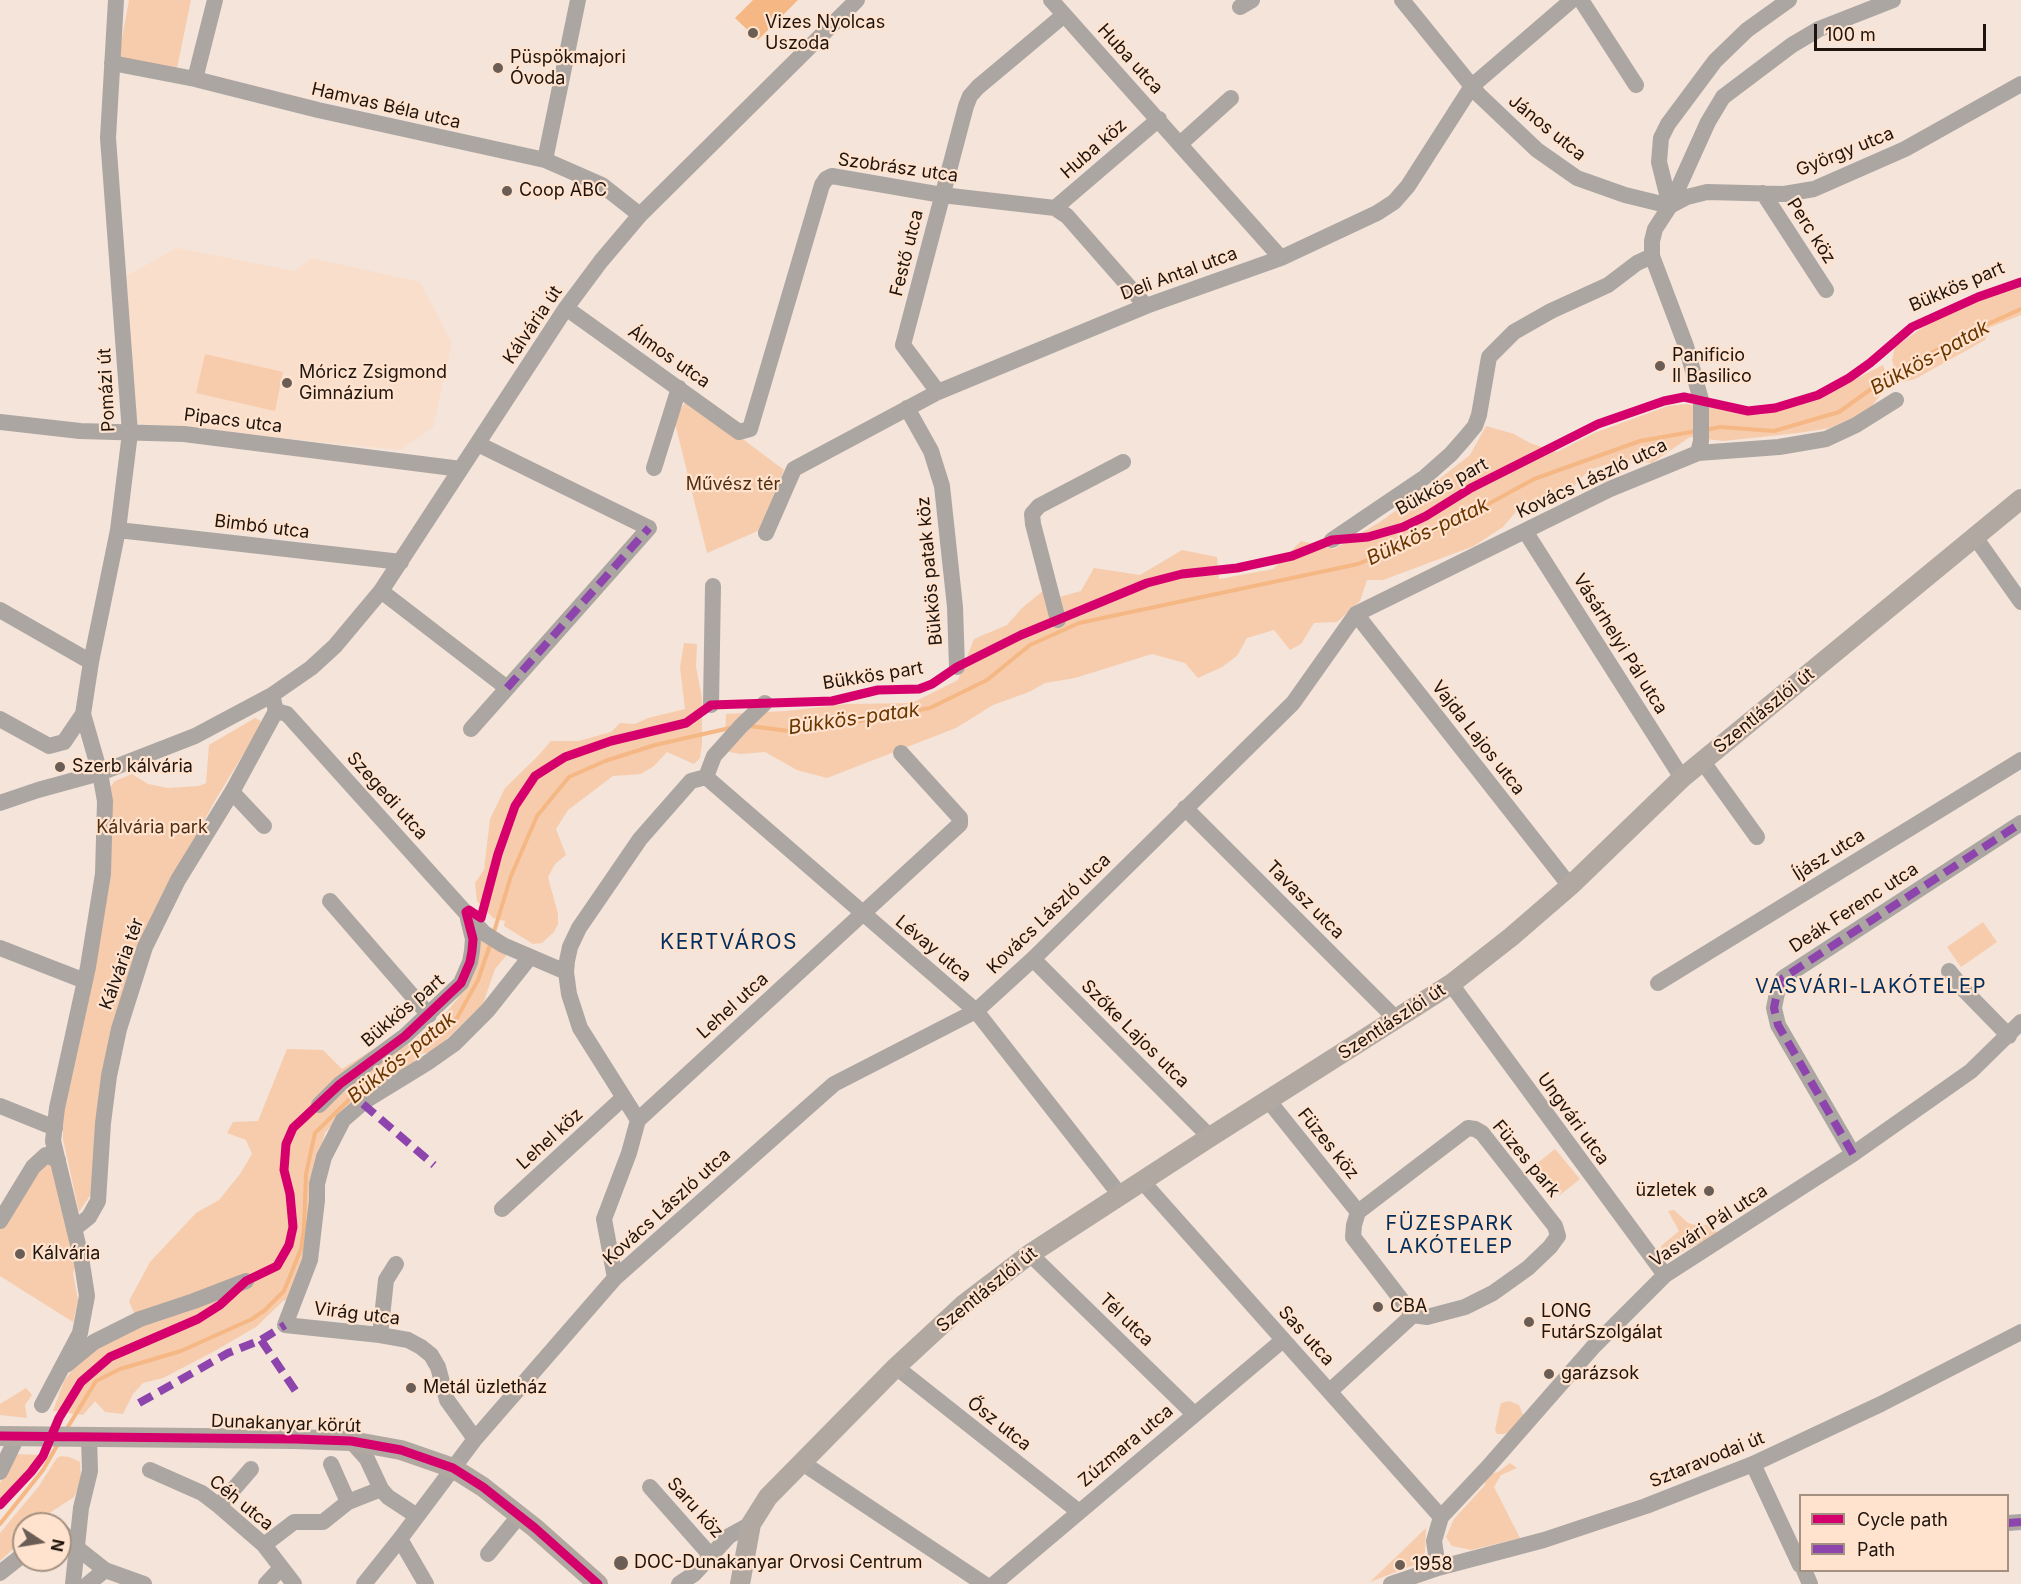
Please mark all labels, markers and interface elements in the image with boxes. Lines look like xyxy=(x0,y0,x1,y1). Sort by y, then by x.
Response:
place label: Vizes Nyolcas Uszoda xyxy=(765,12,885,54)
scale bar xyxy=(1817,12,1990,50)
street label: Huba utca xyxy=(1093,19,1167,99)
text: 100 m xyxy=(1825,24,1876,45)
marker: Vizes Nyolcas Uszoda xyxy=(746,26,760,40)
place label: Püspökmajori Óvoda xyxy=(510,47,626,90)
marker: Püspökmajori Óvoda xyxy=(491,61,505,75)
street label: Hamvas Béla utca xyxy=(309,78,463,134)
street label: János utca xyxy=(1504,90,1590,166)
street label: Huba köz xyxy=(1057,114,1131,184)
street label: György utca xyxy=(1793,123,1897,181)
street label: Szobrász utca xyxy=(836,149,960,187)
place label: Coop ABC xyxy=(519,180,607,202)
marker: Coop ABC xyxy=(500,184,514,198)
street label: Perc köz xyxy=(1782,194,1840,268)
street label: Festő utca xyxy=(886,207,928,299)
street label: Deli Antal utca xyxy=(1118,243,1240,305)
street label: Bükkös part xyxy=(1906,257,2008,317)
street label: Kálvária út xyxy=(499,282,567,368)
water label: Bükkös-patak xyxy=(1866,315,1994,401)
street label: Álmos utca xyxy=(624,321,714,393)
place label: Panificio Il Basilico xyxy=(1672,345,1752,388)
street label: Pomázi út xyxy=(94,348,120,432)
marker: Panificio Il Basilico xyxy=(1653,359,1667,373)
place label: Móricz Zsigmond Gimnázium xyxy=(299,362,447,404)
marker: Móricz Zsigmond Gimnázium xyxy=(280,376,294,390)
street label: Pipacs utca xyxy=(183,404,283,438)
street label: Kovács László utca xyxy=(1513,435,1671,523)
street label: Bükkös part xyxy=(1392,454,1492,520)
park label: Művész tér xyxy=(686,474,780,496)
water label: Bükkös-patak xyxy=(1363,493,1493,571)
street label: Bükkös patak köz xyxy=(913,496,947,646)
street label: Bimbó utca xyxy=(213,510,311,544)
street label: Vásárhelyi Pál utca xyxy=(1568,570,1672,718)
street label: Bükkös part xyxy=(821,657,925,695)
street label: Szentlászlói út xyxy=(1709,664,1819,758)
street label: Vajda Lajos utca xyxy=(1427,677,1529,799)
water label: Bükkös-patak xyxy=(787,698,921,740)
street label: Szegedi utca xyxy=(342,748,432,844)
place label: Szerb kálvária xyxy=(72,756,193,778)
marker: Szerb kálvária xyxy=(53,760,67,774)
park label: Kálvária park xyxy=(96,817,208,839)
street label: Íjász utca xyxy=(1789,824,1869,886)
street label: Kovács László utca xyxy=(983,849,1115,979)
street label: Tavasz utca xyxy=(1261,856,1349,944)
street label: Deák Ferenc utca xyxy=(1786,858,1922,958)
street label: Lévay utca xyxy=(891,911,975,987)
street label: Kálvária tér xyxy=(95,915,149,1013)
district label: KERTVÁROS xyxy=(660,930,798,956)
street label: Lehel utca xyxy=(693,968,773,1044)
street label: Bükkös part xyxy=(357,970,449,1052)
street label: Szőke Lajos utca xyxy=(1076,975,1194,1093)
district label: VASVÁRI-LAKÓTELEP xyxy=(1755,975,1987,999)
street label: Szentlászlói út xyxy=(1334,979,1450,1065)
water label: Bükkös-patak xyxy=(343,1007,461,1109)
street label: Ungvári utca xyxy=(1532,1069,1614,1169)
street label: Lehel köz xyxy=(513,1104,587,1174)
street label: Füzes köz xyxy=(1293,1104,1363,1184)
street label: Füzes park xyxy=(1488,1116,1564,1202)
street label: Kovács László utca xyxy=(599,1144,735,1270)
place label: üzletek xyxy=(1635,1180,1697,1202)
street label: Vasvári Pál utca xyxy=(1646,1180,1772,1272)
marker: üzletek xyxy=(1702,1184,1716,1198)
district label: FÜZESPARK LAKÓTELEP xyxy=(1385,1212,1515,1259)
place label: Kálvária xyxy=(32,1243,100,1265)
street label: Szentlászlói út xyxy=(932,1243,1042,1337)
marker: Kálvária xyxy=(13,1247,27,1261)
street label: Tél utca xyxy=(1094,1289,1158,1351)
place label: CBA xyxy=(1390,1296,1427,1318)
street label: Virág utca xyxy=(313,1298,401,1330)
marker: CBA xyxy=(1371,1300,1385,1314)
place label: LONG FutárSzolgálat xyxy=(1541,1301,1662,1344)
street label: Sas utca xyxy=(1274,1302,1338,1370)
marker: LONG FutárSzolgálat xyxy=(1522,1315,1536,1329)
place label: garázsok xyxy=(1561,1363,1639,1385)
marker: garázsok xyxy=(1542,1367,1556,1381)
place label: Metál üzletház xyxy=(423,1377,547,1399)
marker: Metál üzletház xyxy=(404,1381,418,1395)
street label: Ősz utca xyxy=(963,1392,1035,1456)
street label: Zúzmara utca xyxy=(1074,1400,1178,1492)
street label: Dunakanyar körút xyxy=(211,1411,361,1437)
street label: Sztaravodai út xyxy=(1646,1427,1768,1493)
street label: Céh utca xyxy=(205,1471,277,1535)
street label: Saru köz xyxy=(662,1473,728,1543)
legend xyxy=(1799,1494,2009,1572)
text: Cycle path xyxy=(1857,1509,1948,1530)
north arrow xyxy=(12,1512,72,1572)
text: N xyxy=(47,1537,69,1553)
text: Path xyxy=(1857,1539,1895,1560)
place label: DOC-Dunakanyar Orvosi Centrum xyxy=(634,1552,923,1574)
marker: DOC-Dunakanyar Orvosi Centrum xyxy=(612,1554,630,1572)
place label: 1958 xyxy=(1412,1554,1453,1576)
marker: 1958 xyxy=(1393,1558,1407,1572)

